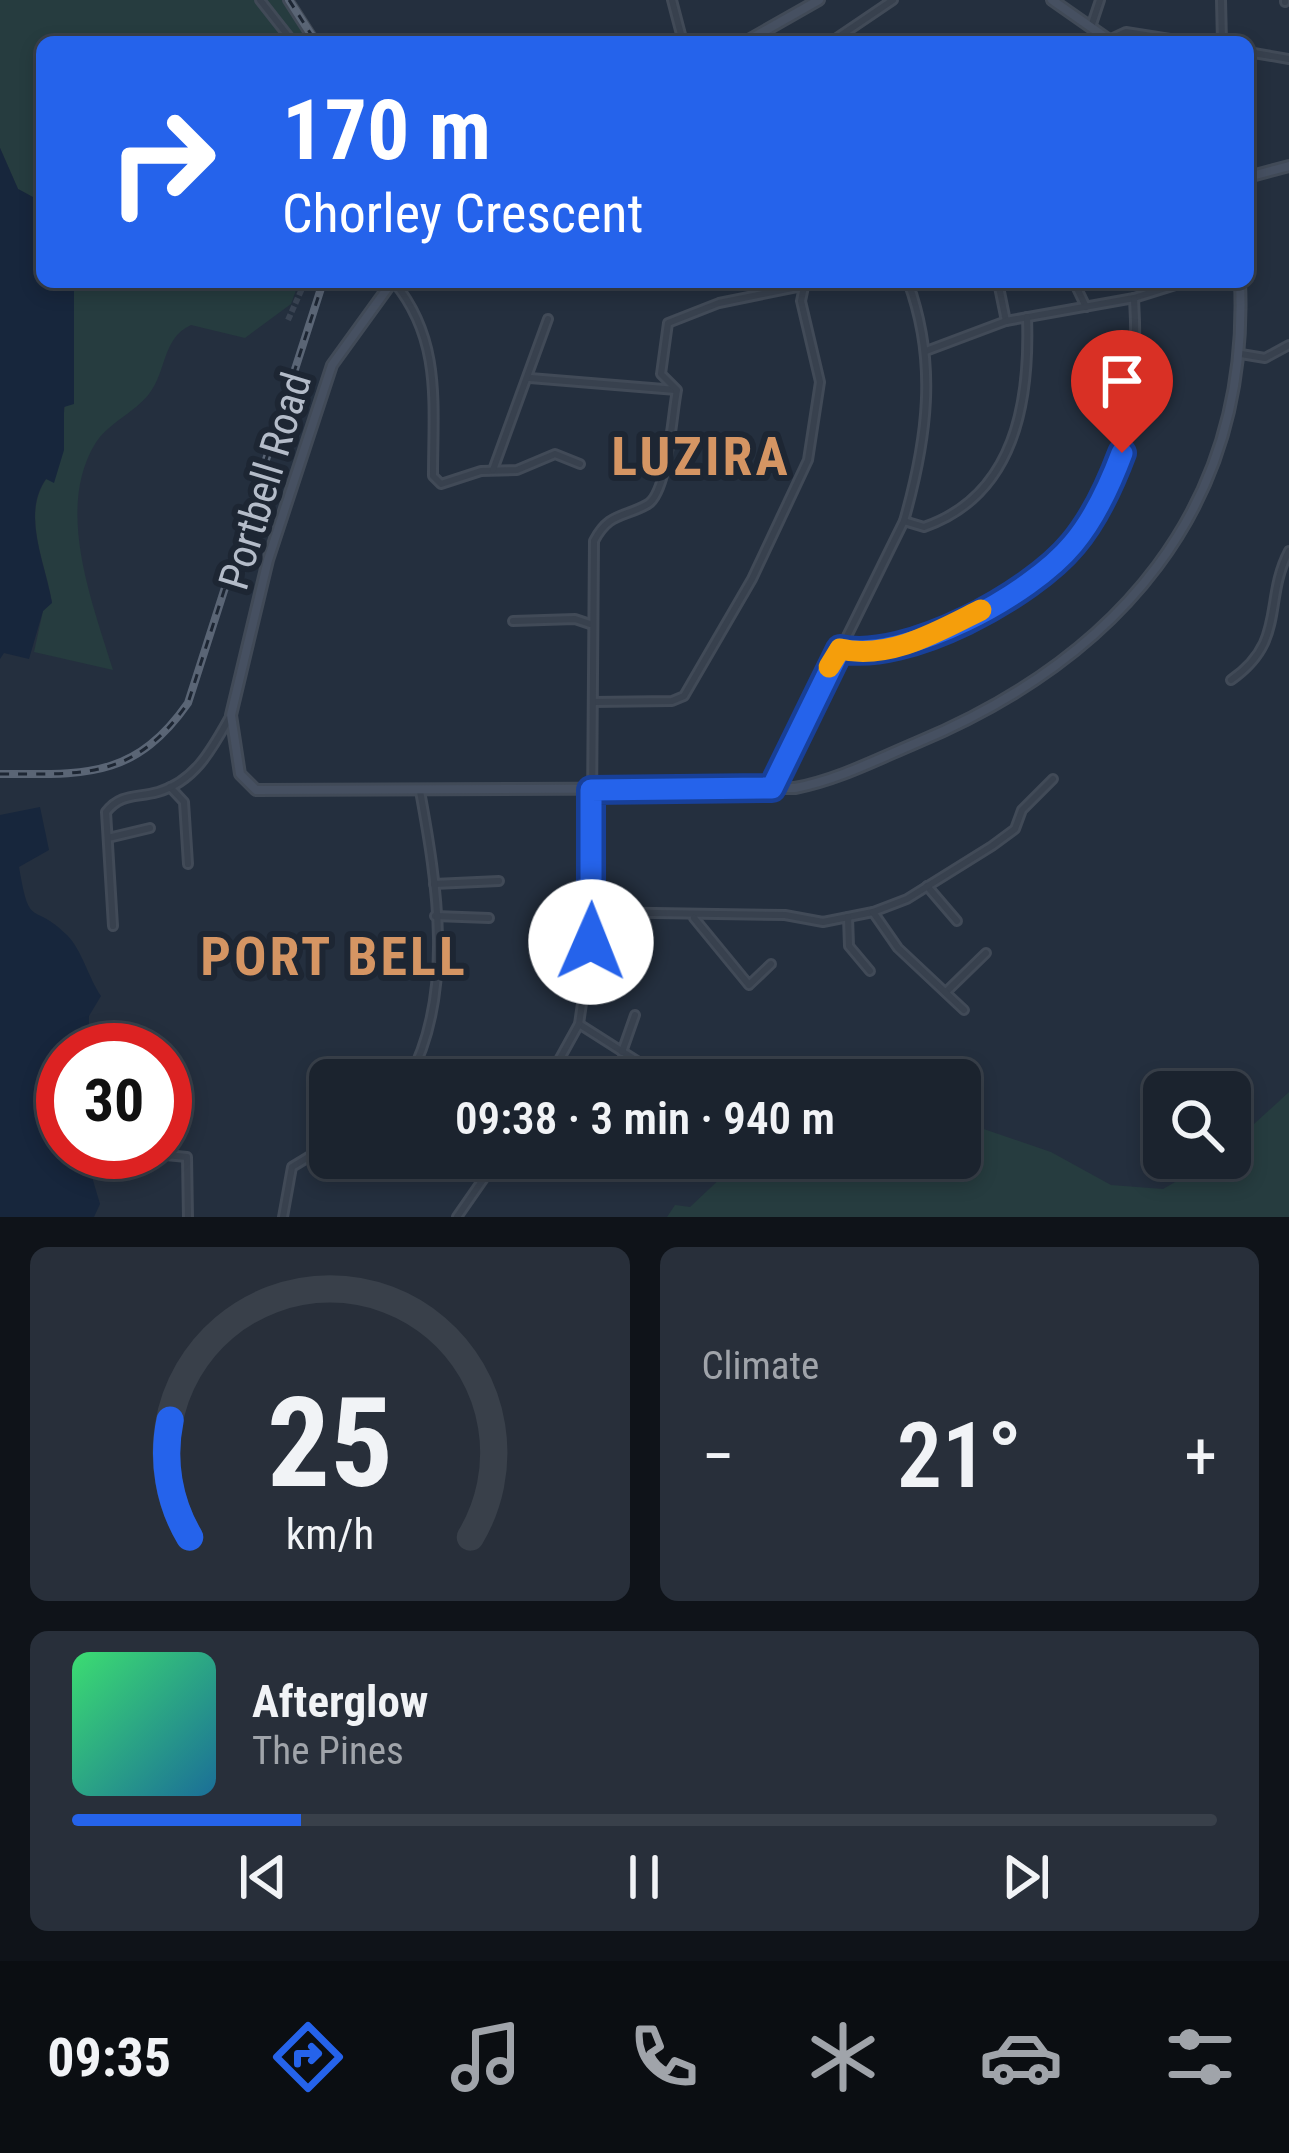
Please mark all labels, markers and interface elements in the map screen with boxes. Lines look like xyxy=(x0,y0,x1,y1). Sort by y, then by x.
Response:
text: 170 m xyxy=(282,81,491,180)
icon: right xyxy=(84,84,240,240)
text: Chorley Crescent xyxy=(282,182,643,245)
pin xyxy=(1071,330,1173,453)
icon: arrive xyxy=(1089,348,1155,414)
street label: Portbell Road xyxy=(209,367,321,595)
district label: LUZIRA xyxy=(611,425,791,488)
position arrow xyxy=(528,879,654,1005)
district label: PORT BELL xyxy=(200,925,468,988)
speed limit sign: 30 xyxy=(36,1023,192,1179)
map controls xyxy=(1143,1071,1251,1179)
button: search xyxy=(1143,1071,1251,1179)
text: 09:38 · 3 min · 940 m xyxy=(455,1092,835,1145)
text: Climate xyxy=(702,1343,819,1389)
text: 25 xyxy=(267,1370,393,1516)
text: 21° xyxy=(897,1404,1022,1509)
text: − xyxy=(702,1418,735,1495)
text: + xyxy=(1184,1418,1217,1495)
text: km/h xyxy=(286,1509,374,1559)
text: Afterglow xyxy=(252,1675,428,1728)
text: The Pines xyxy=(252,1728,404,1774)
icon: previous xyxy=(230,1844,296,1910)
icon: pause xyxy=(611,1844,677,1910)
icon: next xyxy=(993,1844,1059,1910)
icon: directions xyxy=(266,2015,350,2099)
icon: music xyxy=(444,2015,528,2099)
icon: phone xyxy=(622,2015,706,2099)
icon: climate xyxy=(801,2015,885,2099)
icon: car xyxy=(979,2015,1063,2099)
icon: filters xyxy=(1158,2015,1242,2099)
text: 09:35 xyxy=(47,2026,171,2089)

